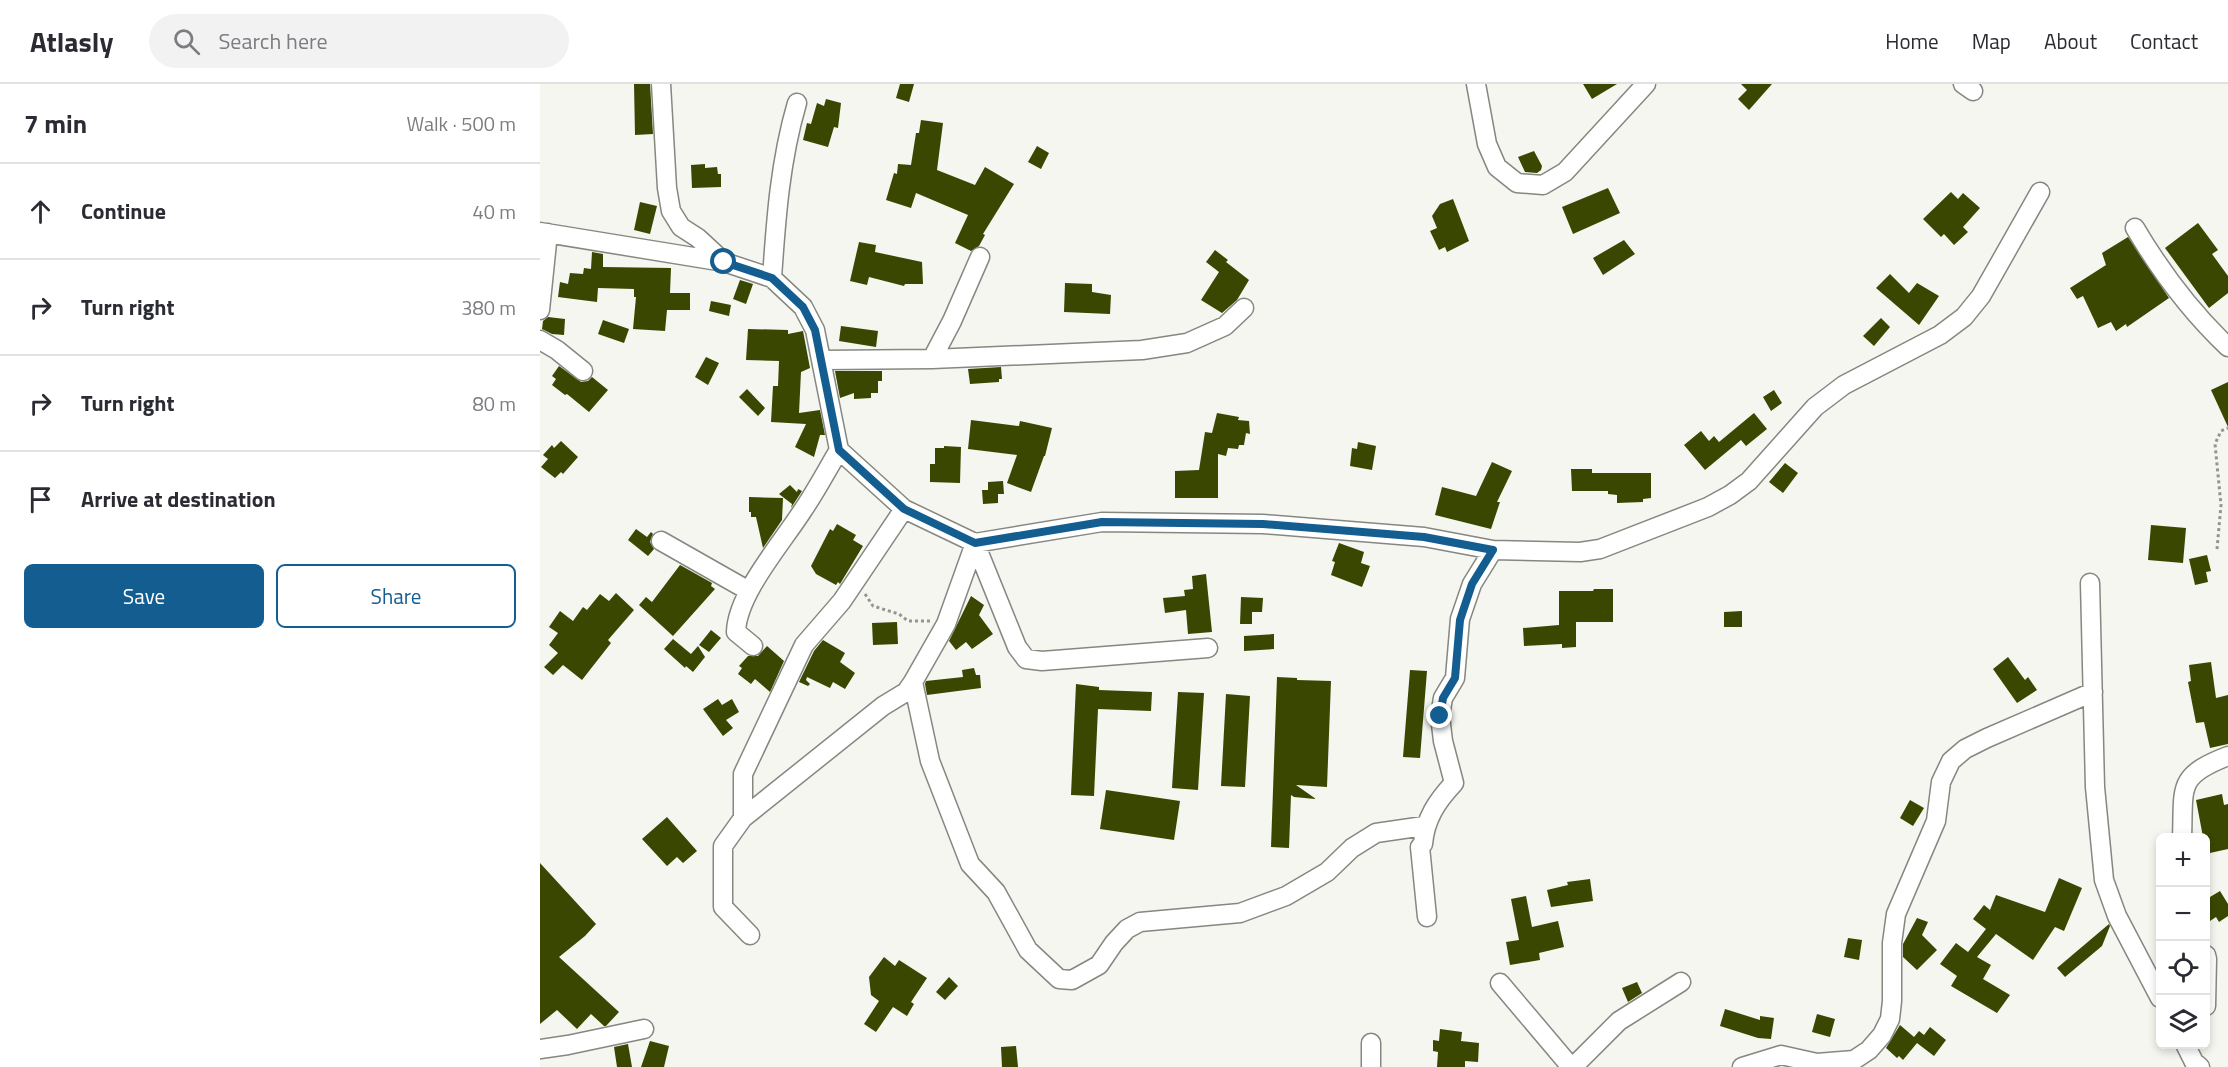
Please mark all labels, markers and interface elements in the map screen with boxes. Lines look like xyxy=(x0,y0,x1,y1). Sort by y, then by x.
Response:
search box xyxy=(149,14,569,68)
text: Atlasly xyxy=(30,20,113,63)
text: Search here xyxy=(218,24,328,58)
icon: search xyxy=(170,25,203,58)
text: Home xyxy=(1885,25,1939,57)
text: Map xyxy=(1972,25,2011,57)
text: About xyxy=(2044,25,2097,57)
text: Contact xyxy=(2130,25,2198,57)
text: 7 min xyxy=(24,104,87,143)
text: Walk · 500 m xyxy=(407,108,516,139)
text: Continue xyxy=(81,194,166,228)
icon: ahead xyxy=(24,195,57,228)
text: 40 m xyxy=(472,196,516,227)
route start xyxy=(710,248,736,274)
text: Turn right xyxy=(81,290,175,324)
icon: right xyxy=(24,291,57,324)
text: 380 m xyxy=(461,292,516,323)
text: Turn right xyxy=(81,386,175,420)
icon: right xyxy=(24,387,57,420)
text: 80 m xyxy=(472,388,516,419)
text: Arrive at destination xyxy=(81,482,276,516)
icon: arrive xyxy=(24,483,57,516)
button: Save xyxy=(24,564,264,628)
button: Share xyxy=(276,564,516,628)
route end xyxy=(1426,702,1452,728)
map controls xyxy=(2156,833,2210,1049)
button: + xyxy=(2156,833,2210,887)
button: − xyxy=(2156,887,2210,941)
button: locate xyxy=(2156,941,2210,995)
button: layers xyxy=(2156,995,2210,1049)

